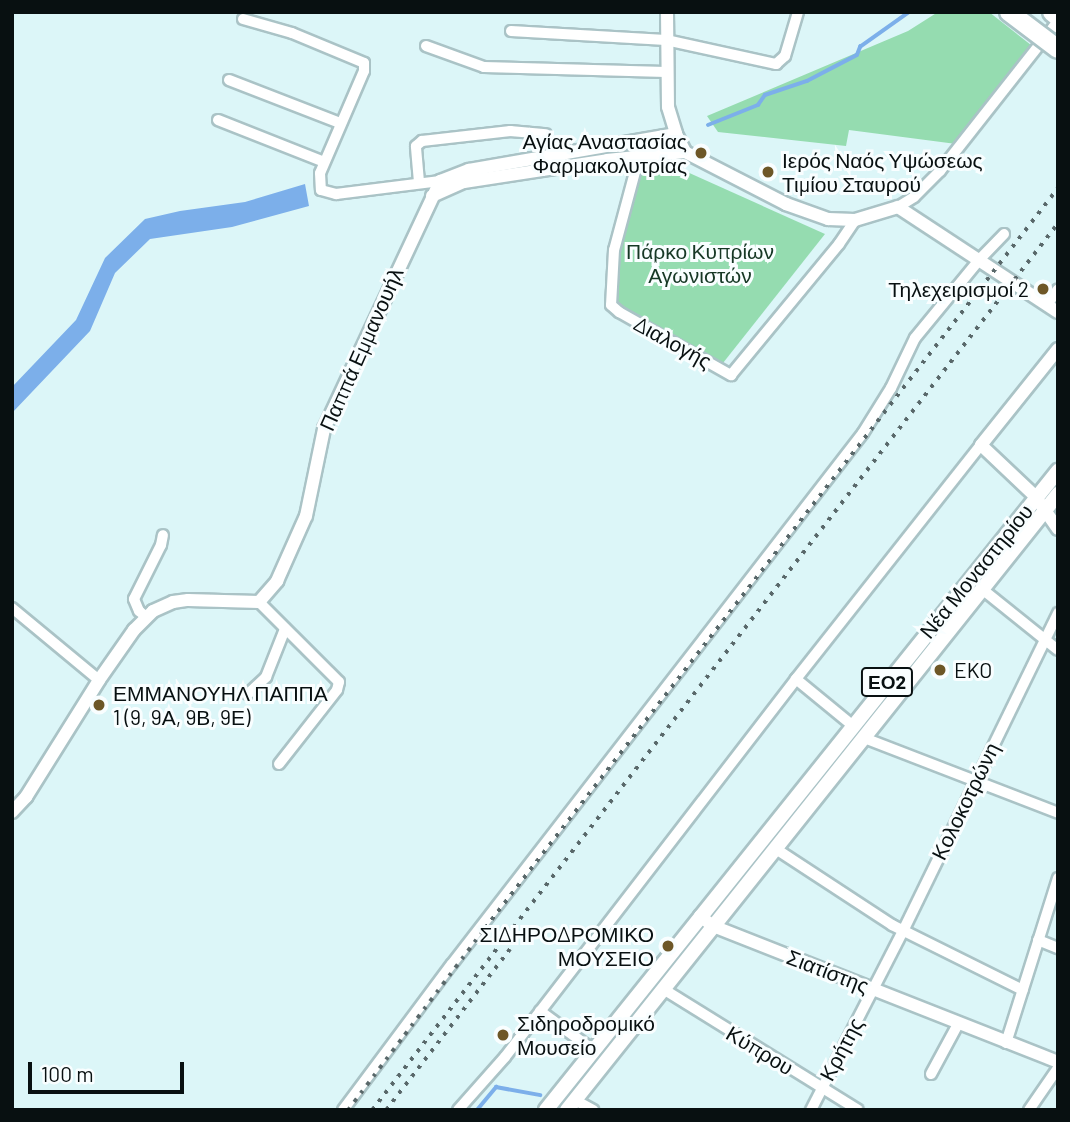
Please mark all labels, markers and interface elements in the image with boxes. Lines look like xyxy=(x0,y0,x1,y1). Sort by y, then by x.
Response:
place label: Αγίας Αναστασίας Φαρμακολυτρίας xyxy=(522,128,687,178)
marker: Αγίας Αναστασίας Φαρμακολυτρίας xyxy=(693,145,709,161)
place label: Ιερός Ναός Υψώσεως Τιμίου Σταυρού xyxy=(782,147,983,197)
marker: Ιερός Ναός Υψώσεως Τιμίου Σταυρού xyxy=(760,164,776,180)
park label: Πάρκο Κυπρίων Αγωνιστών xyxy=(626,238,774,288)
street label: Παππά Εμμανουήλ xyxy=(314,264,408,434)
place label: Τηλεχειρισμοί 2 xyxy=(888,276,1029,302)
marker: Τηλεχειρισμοί 2 xyxy=(1035,281,1051,297)
street label: Διαλογής xyxy=(630,311,716,373)
street label: Νέα Μοναστηρίου xyxy=(914,499,1038,643)
place label: EKO xyxy=(954,657,992,683)
marker: EKO xyxy=(932,662,948,678)
road number: ΕΟ2 xyxy=(861,666,913,698)
place label: ΕΜΜΑΝΟΥΗΛ ΠΑΠΠΑ 1 (9, 9Α, 9Β, 9Ε) xyxy=(113,680,328,730)
marker: ΕΜΜΑΝΟΥΗΛ ΠΑΠΠΑ 1 (9, 9Α, 9Β, 9Ε) xyxy=(91,697,107,713)
street label: Κολοκοτρώνη xyxy=(926,738,1004,864)
place label: ΣΙΔΗΡΟΔΡΟΜΙΚΟ ΜΟΥΣΕΙΟ xyxy=(480,921,654,971)
marker: ΣΙΔΗΡΟΔΡΟΜΙΚΟ ΜΟΥΣΕΙΟ xyxy=(660,938,676,954)
street label: Σιατίστης xyxy=(783,944,873,998)
place label: Σιδηροδρομικό Μουσείο xyxy=(517,1010,655,1060)
street label: Κρήτης xyxy=(814,1013,868,1085)
street label: Κύπρου xyxy=(722,1020,798,1080)
marker: Σιδηροδρομικό Μουσείο xyxy=(495,1027,511,1043)
scale bar xyxy=(32,1048,187,1092)
text: 100 m xyxy=(41,1061,94,1086)

